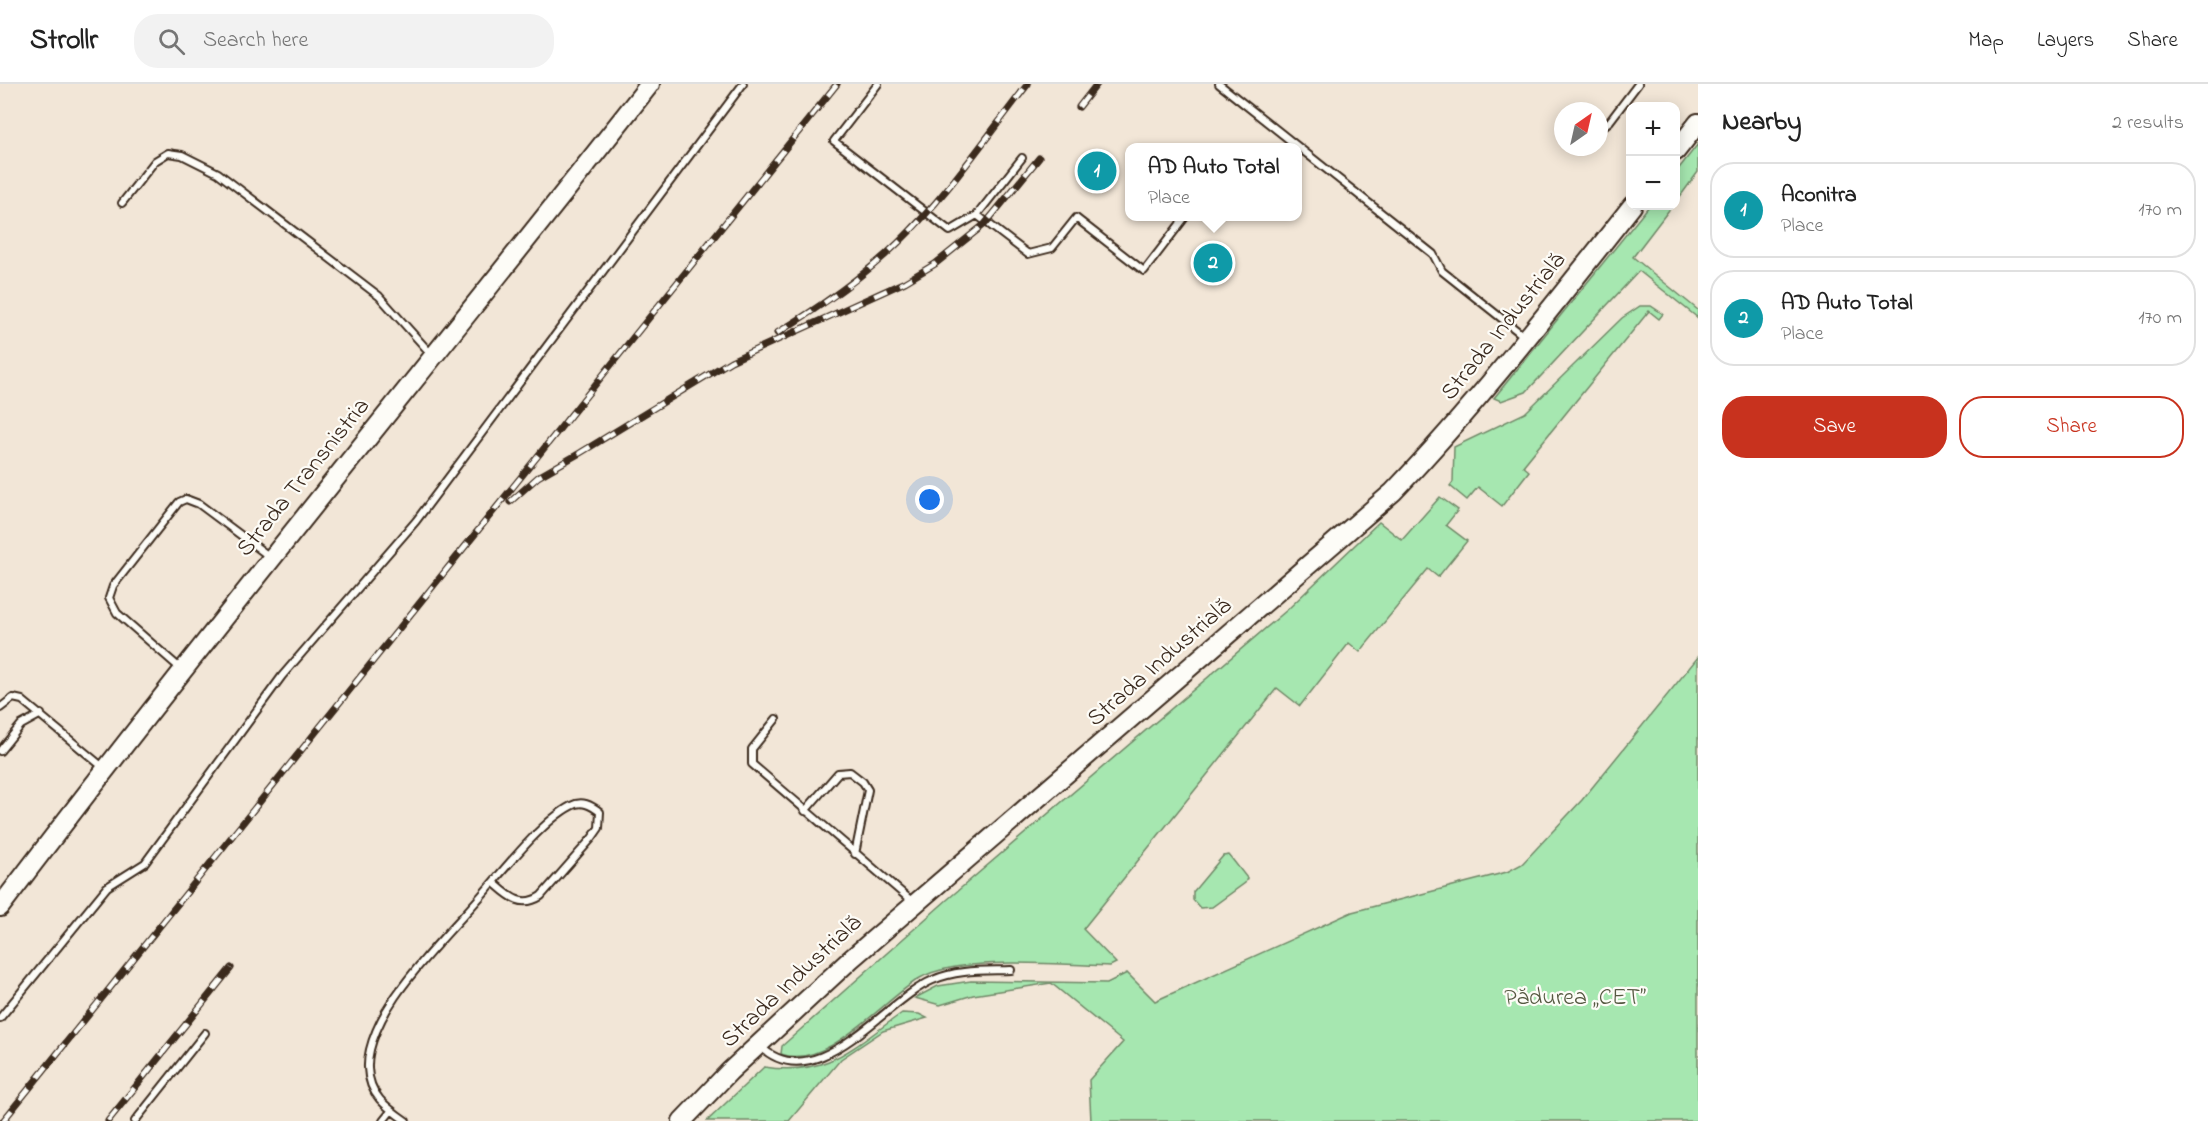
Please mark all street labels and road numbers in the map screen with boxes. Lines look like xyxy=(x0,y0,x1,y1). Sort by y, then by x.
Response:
street label: Strada Industrială xyxy=(1433,245,1575,409)
street label: Strada Transnistria xyxy=(229,391,379,565)
street label: Strada Industrială xyxy=(1080,590,1240,736)
street label: Strada Industrială xyxy=(713,907,871,1057)

